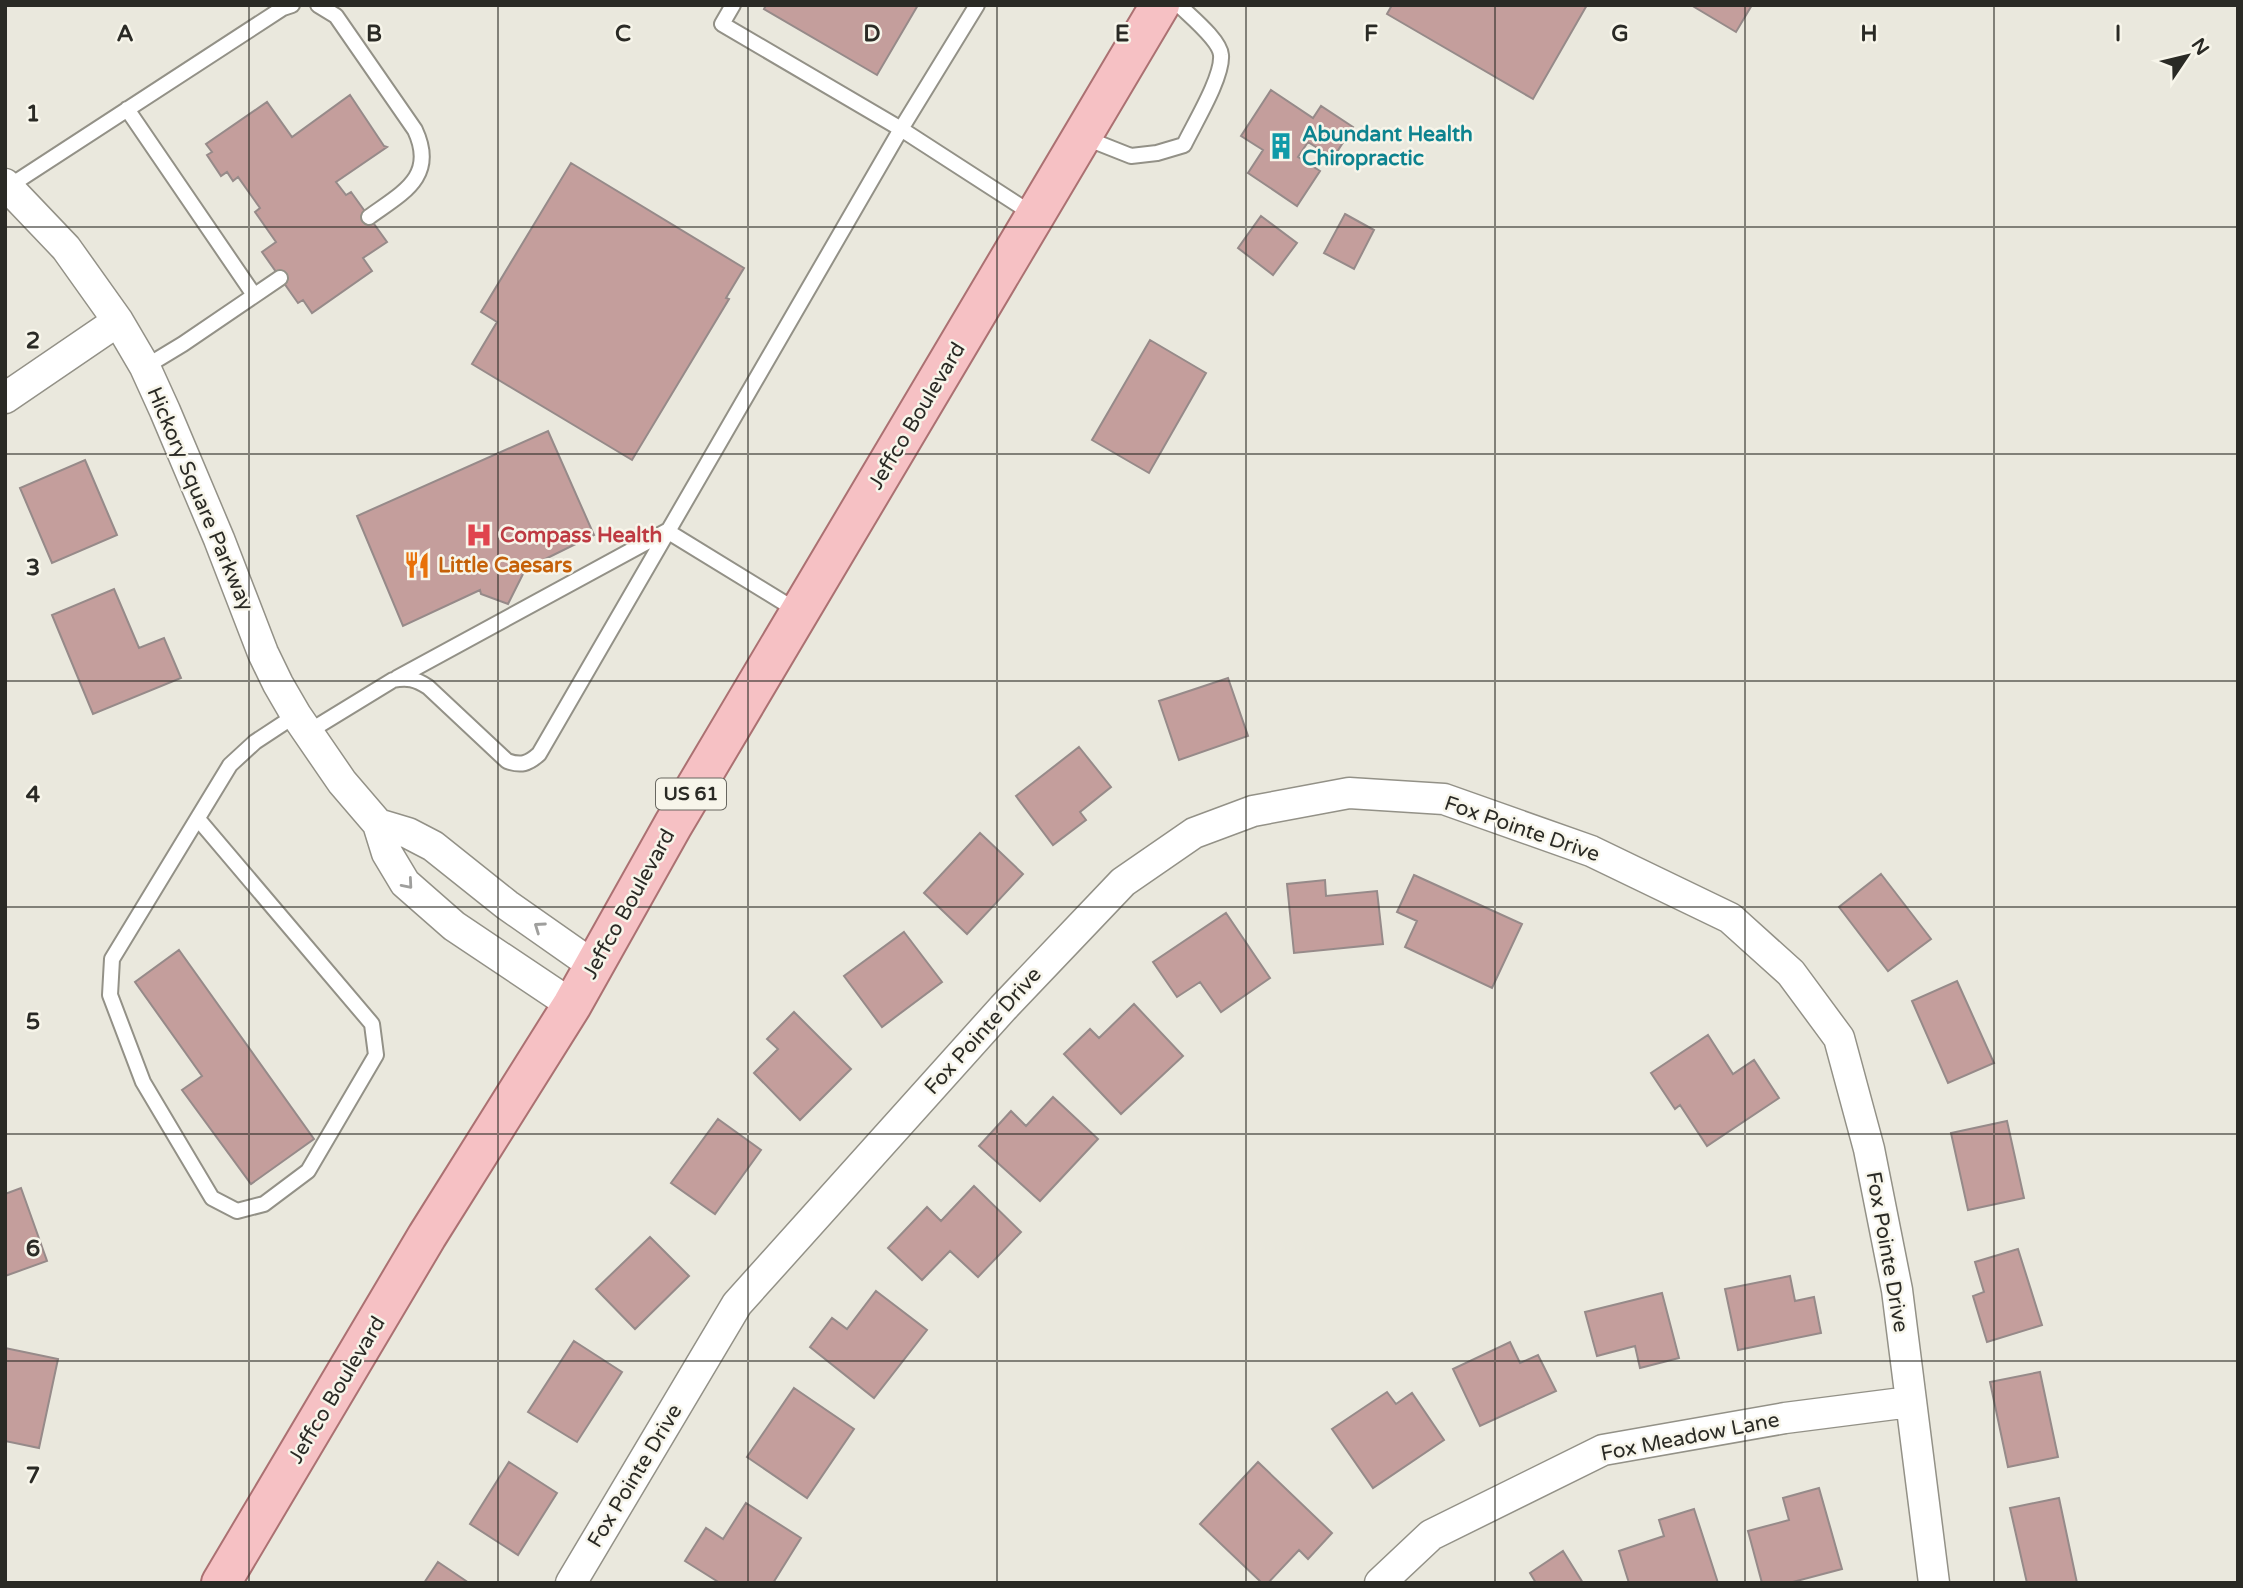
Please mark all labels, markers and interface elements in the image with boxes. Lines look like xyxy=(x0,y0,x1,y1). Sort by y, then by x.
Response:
text: A xyxy=(116,20,134,48)
text: B xyxy=(366,20,382,48)
text: C xyxy=(615,20,631,48)
text: D xyxy=(863,20,881,48)
text: E xyxy=(1115,20,1129,48)
text: F xyxy=(1364,20,1378,48)
text: G xyxy=(1611,20,1629,48)
text: H xyxy=(1860,20,1878,48)
text: I xyxy=(2115,20,2121,48)
north arrow xyxy=(2152,21,2222,91)
text: N xyxy=(2187,34,2213,59)
text: 1 xyxy=(26,100,40,128)
place label: Abundant Health Chiropractic xyxy=(1302,122,1473,171)
building icon: Abundant Health Chiropractic xyxy=(1266,131,1296,161)
text: 2 xyxy=(26,327,40,355)
street label: Jeffco Boulevard xyxy=(863,338,971,494)
street label: Hickory Square Parkway xyxy=(141,383,259,615)
hospital icon: Compass Health xyxy=(464,520,494,550)
place label: Compass Health xyxy=(500,523,662,548)
restaurant icon: Little Caesars xyxy=(402,550,432,580)
place label: Little Caesars xyxy=(438,553,572,578)
text: 3 xyxy=(26,554,40,582)
road number: US 61 xyxy=(656,778,726,810)
text: 4 xyxy=(26,781,41,809)
street label: Fox Pointe Drive xyxy=(1441,791,1603,867)
street label: Jeffco Boulevard xyxy=(577,825,681,983)
one-way arrow xyxy=(400,876,412,889)
one-way arrow xyxy=(533,922,546,935)
street label: Fox Pointe Drive xyxy=(919,962,1047,1100)
text: 5 xyxy=(26,1008,40,1036)
street label: Fox Pointe Drive xyxy=(1861,1170,1913,1334)
text: 6 xyxy=(26,1235,40,1263)
street label: Jeffco Boulevard xyxy=(283,1312,391,1468)
street label: Fox Pointe Drive xyxy=(582,1400,688,1552)
street label: Fox Meadow Lane xyxy=(1599,1407,1782,1467)
text: 7 xyxy=(26,1462,40,1490)

